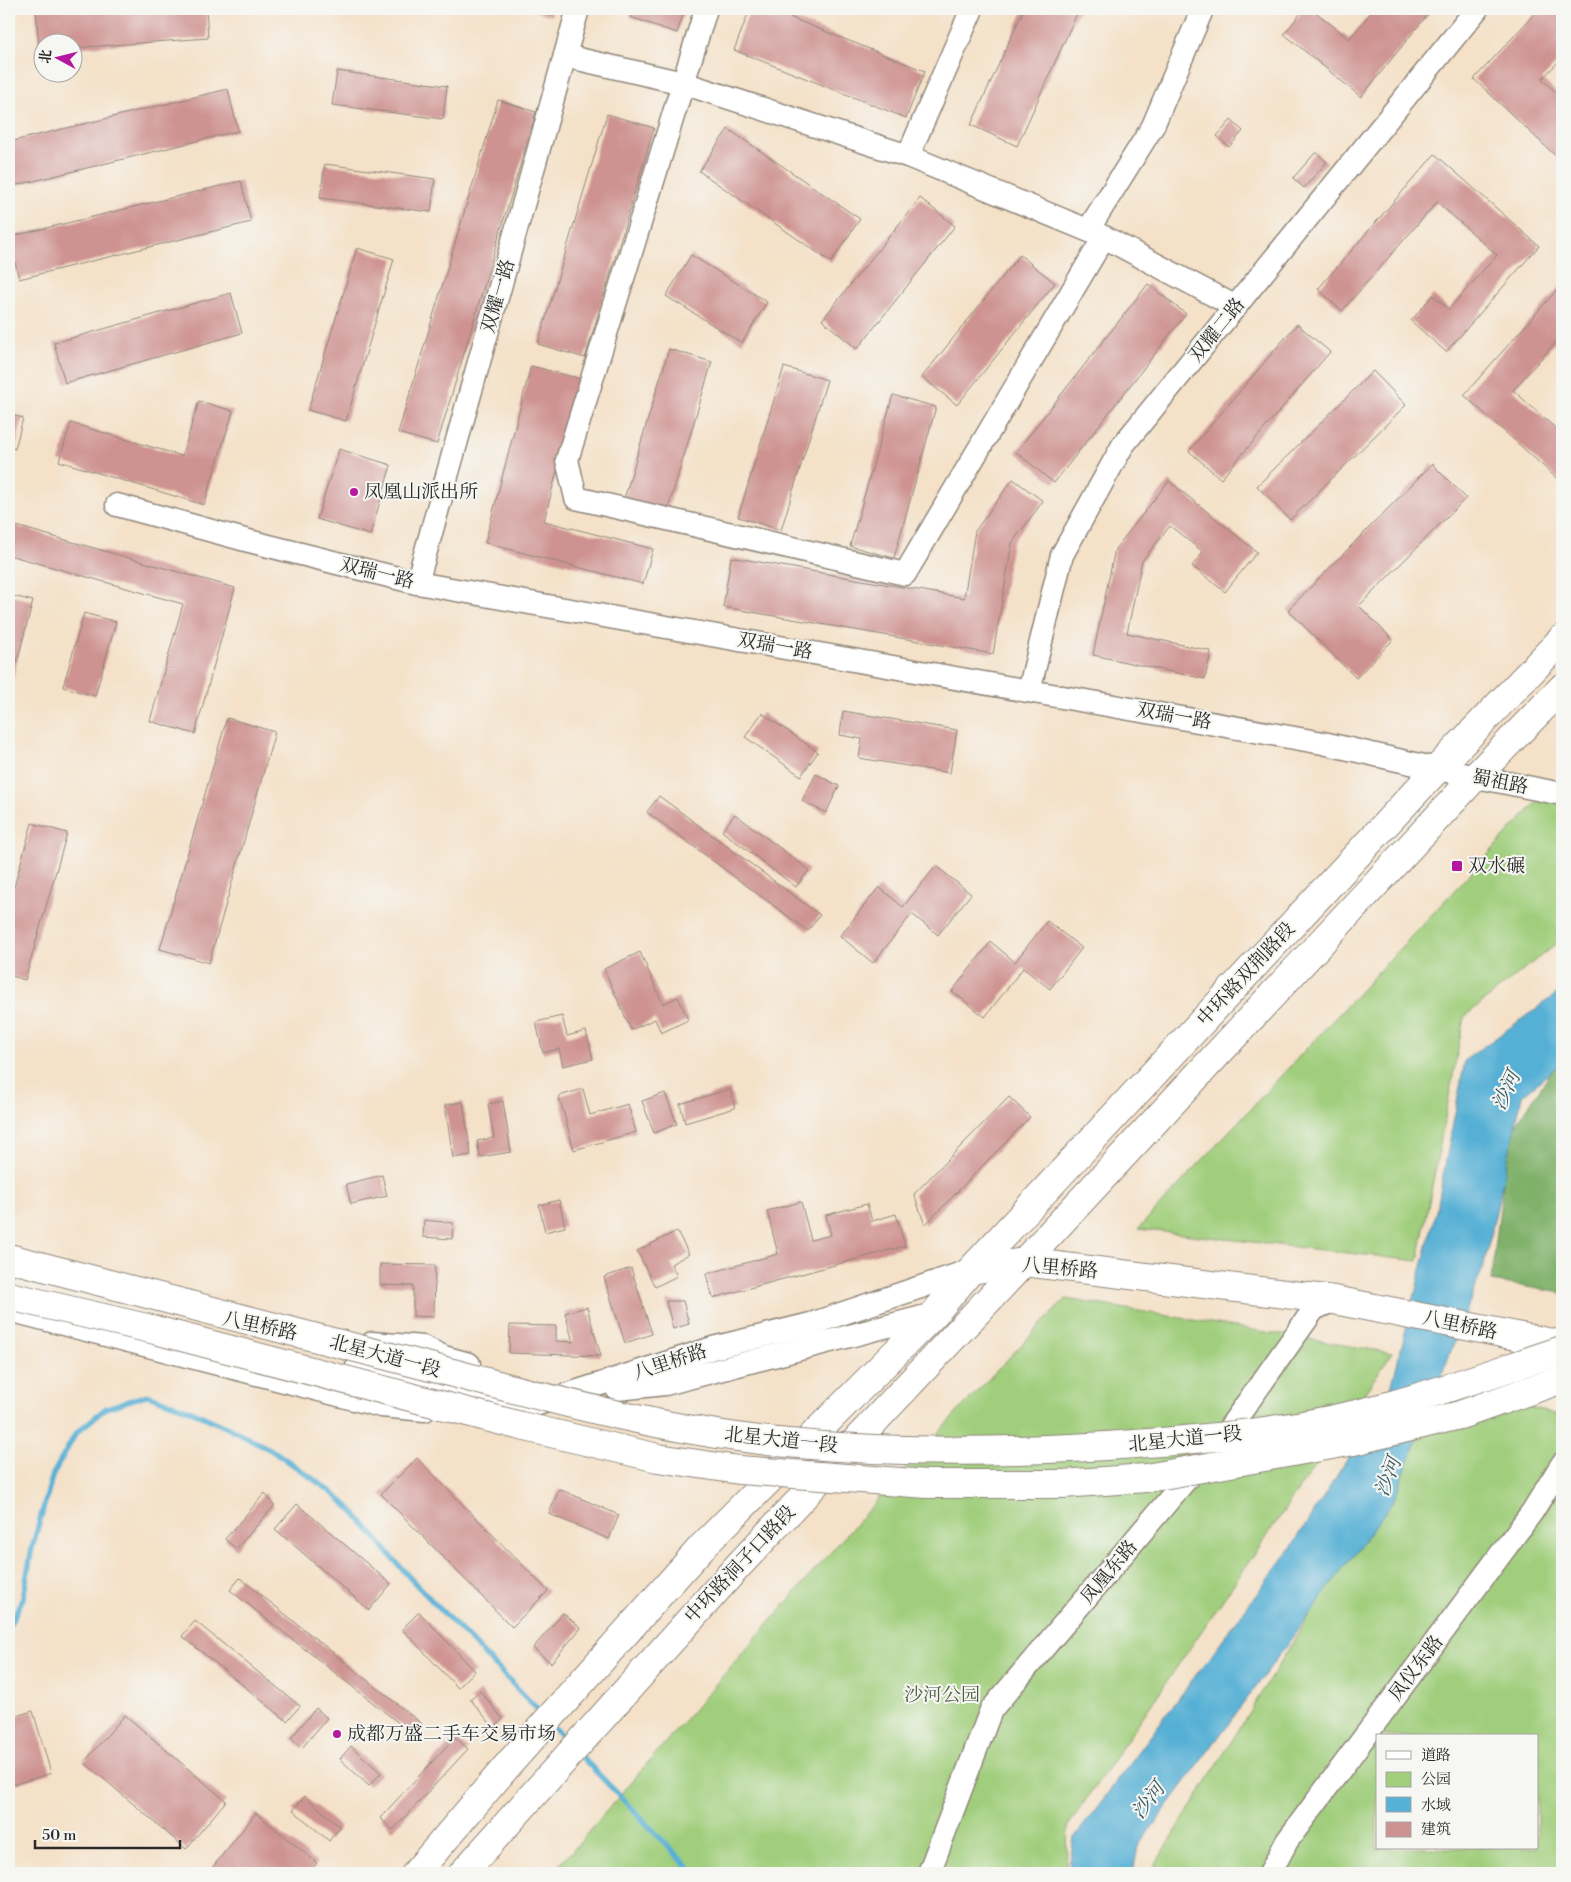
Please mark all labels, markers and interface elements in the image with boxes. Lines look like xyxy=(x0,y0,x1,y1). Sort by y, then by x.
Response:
north arrow xyxy=(32,32,82,82)
text: 北 xyxy=(36,48,56,65)
street label: 双耀一路 xyxy=(476,256,520,336)
street label: 双耀二路 xyxy=(1184,293,1250,367)
place label: 凤凰山派出所 xyxy=(364,480,478,504)
marker: 凤凰山派出所 xyxy=(348,486,360,498)
street label: 双瑞一路 xyxy=(337,552,417,594)
street label: 双瑞一路 xyxy=(735,628,815,664)
street label: 双瑞一路 xyxy=(1134,698,1214,734)
street label: 蜀祖路 xyxy=(1470,765,1530,799)
place label: 双水碾 xyxy=(1468,854,1525,878)
marker: 双水碾 xyxy=(1450,859,1464,873)
street label: 中环路双荆路段 xyxy=(1192,917,1300,1031)
water label: 沙河 xyxy=(1487,1065,1528,1114)
street label: 八里桥路 xyxy=(1021,1253,1099,1283)
street label: 八里桥路 xyxy=(1420,1305,1500,1345)
street label: 八里桥路 xyxy=(220,1306,300,1346)
street label: 北星大道一段 xyxy=(327,1330,443,1382)
street label: 八里桥路 xyxy=(630,1339,710,1385)
street label: 北星大道一段 xyxy=(1127,1421,1243,1457)
street label: 北星大道一段 xyxy=(723,1422,839,1458)
water label: 沙河 xyxy=(1370,1451,1409,1500)
street label: 中环路洞子口路段 xyxy=(679,1500,801,1628)
street label: 凤凰东路 xyxy=(1075,1535,1143,1609)
street label: 凤仪东路 xyxy=(1384,1630,1448,1706)
park label: 沙河公园 xyxy=(904,1683,980,1707)
place label: 成都万盛二手车交易市场 xyxy=(347,1722,556,1746)
marker: 成都万盛二手车交易市场 xyxy=(331,1728,343,1740)
legend xyxy=(1376,1734,1538,1850)
text: 道路 xyxy=(1421,1746,1451,1765)
text: 公园 xyxy=(1421,1770,1451,1789)
water label: 沙河 xyxy=(1127,1775,1173,1824)
text: 水域 xyxy=(1421,1796,1451,1815)
scale bar xyxy=(35,1817,180,1849)
text: 建筑 xyxy=(1421,1820,1451,1839)
text: 50 m xyxy=(42,1826,76,1845)

